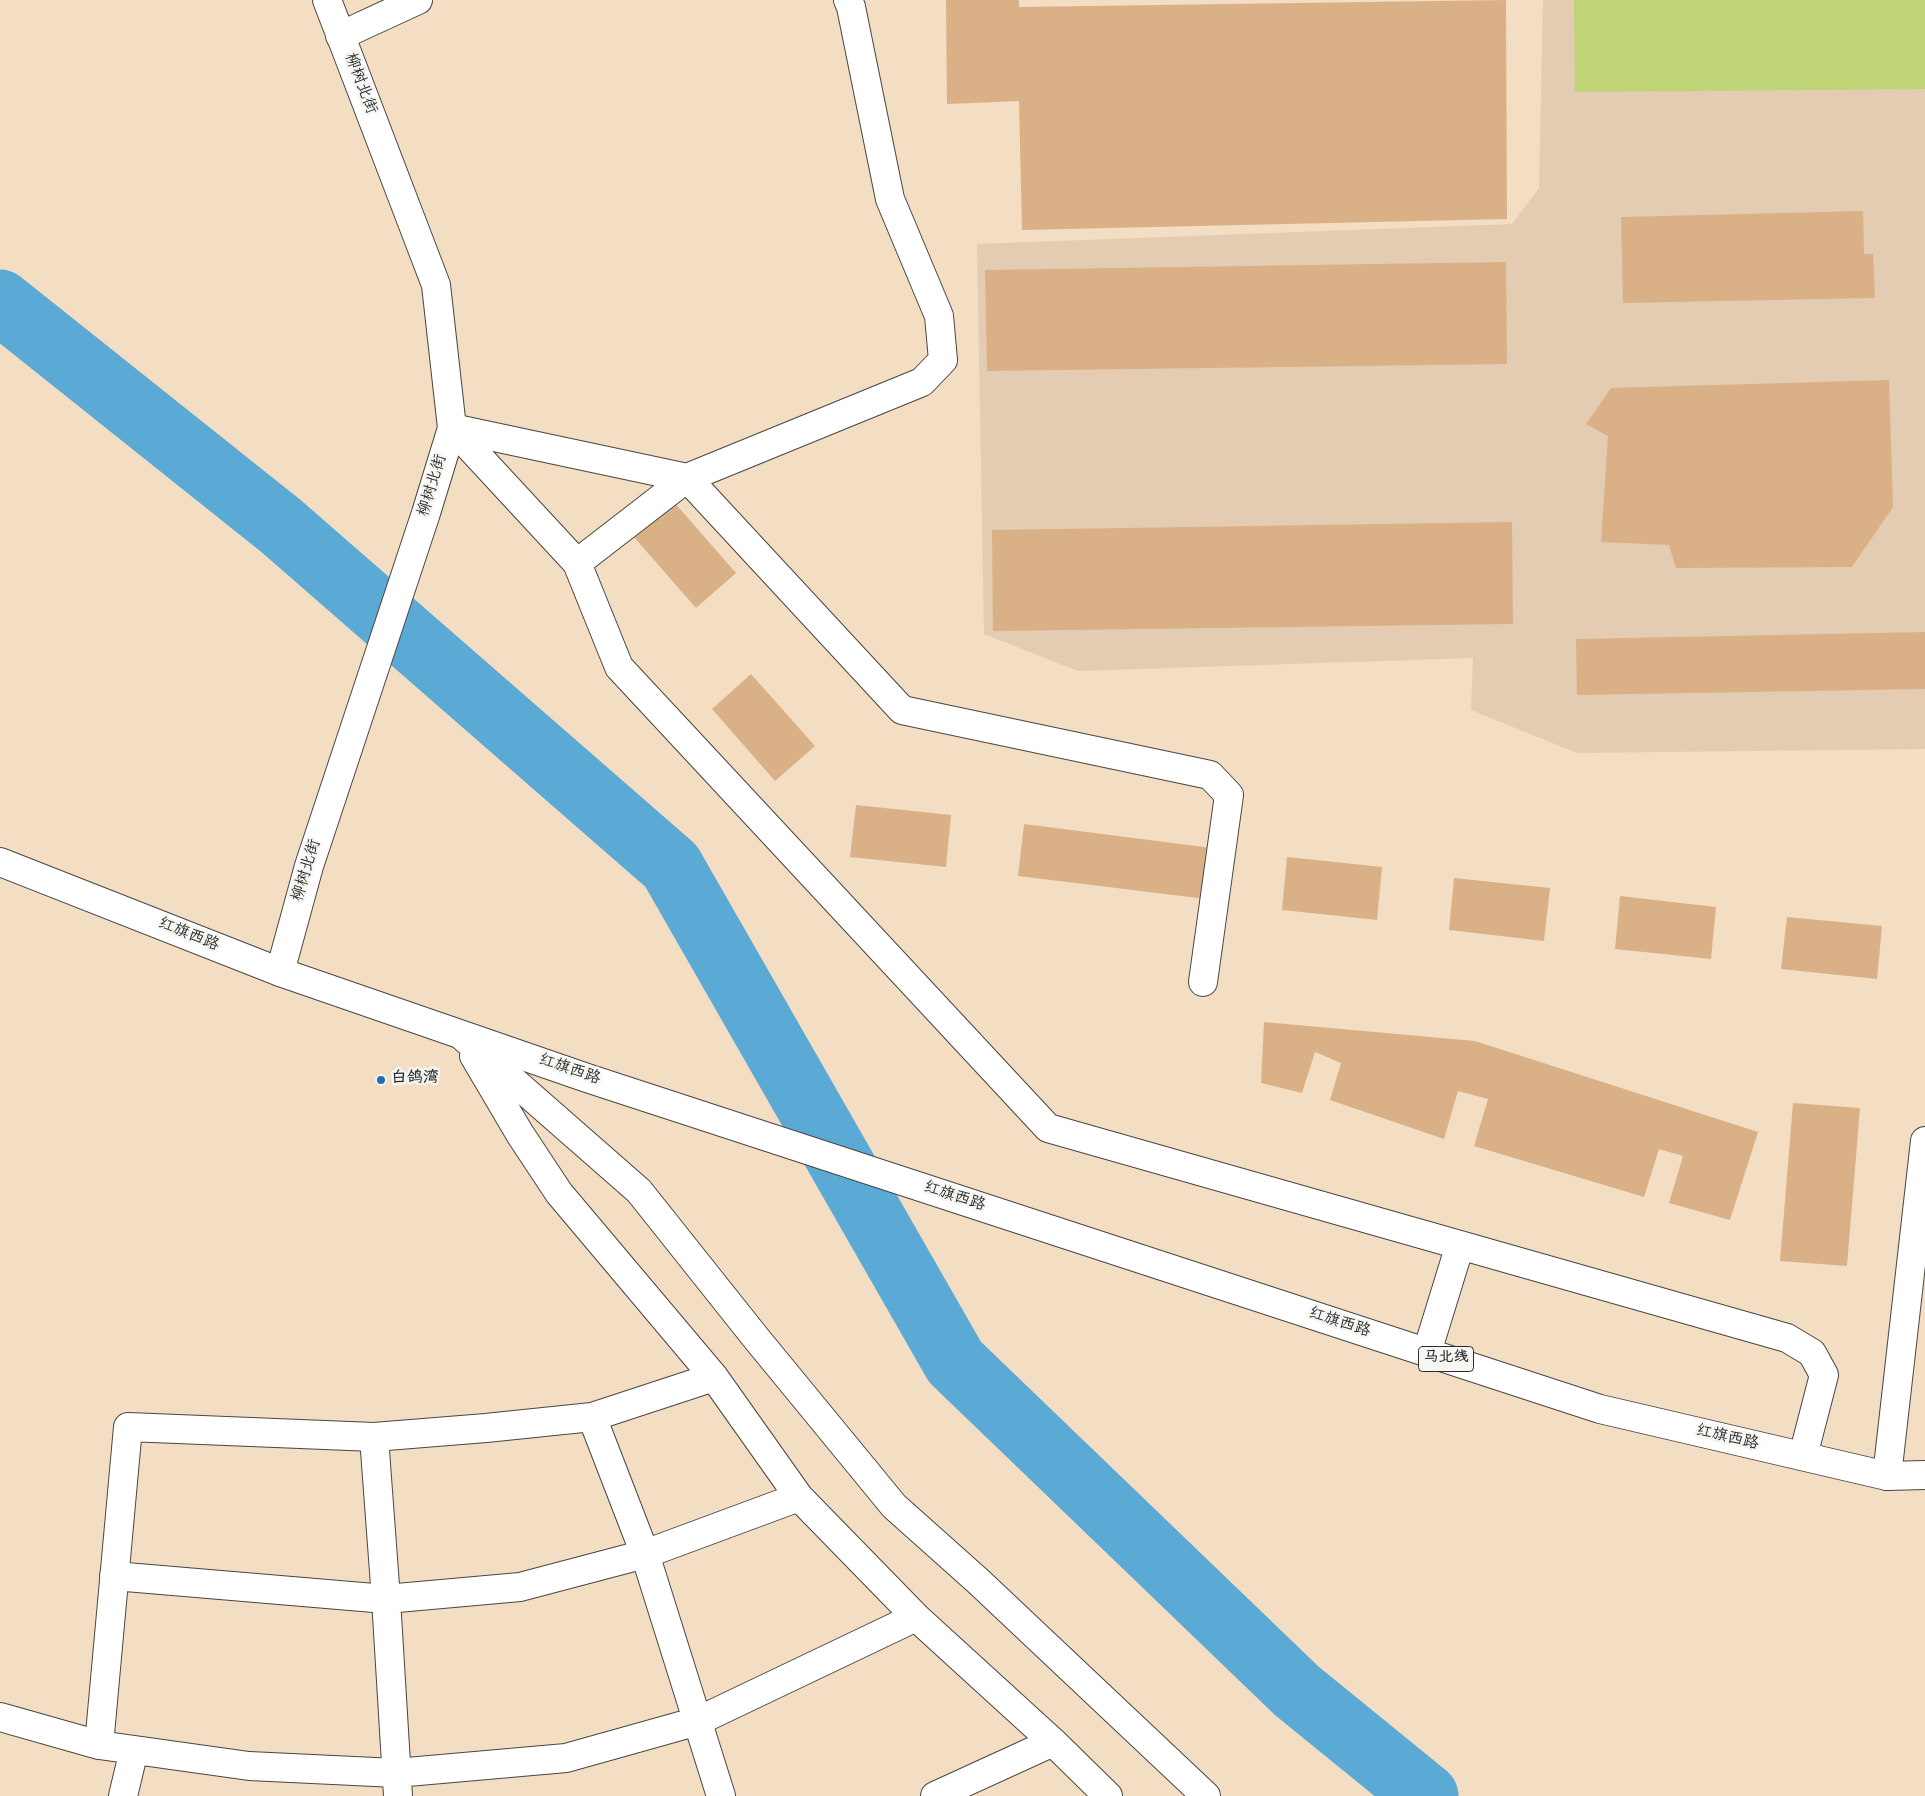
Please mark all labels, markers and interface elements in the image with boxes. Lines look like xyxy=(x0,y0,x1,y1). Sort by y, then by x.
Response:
street label: 柳树北街 xyxy=(339,51,379,117)
street label: 柳树北街 xyxy=(415,453,453,519)
street label: 柳树北街 xyxy=(289,838,327,904)
street label: 红旗西路 xyxy=(155,915,221,957)
street label: 红旗西路 xyxy=(536,1052,602,1090)
place label: 白鸽湾 xyxy=(391,1070,439,1090)
marker: 白鸽湾 xyxy=(375,1074,387,1086)
street label: 红旗西路 xyxy=(921,1179,987,1217)
street label: 红旗西路 xyxy=(1306,1305,1372,1343)
road number: 马北线 xyxy=(1418,1346,1474,1372)
street label: 红旗西路 xyxy=(1694,1422,1760,1456)

